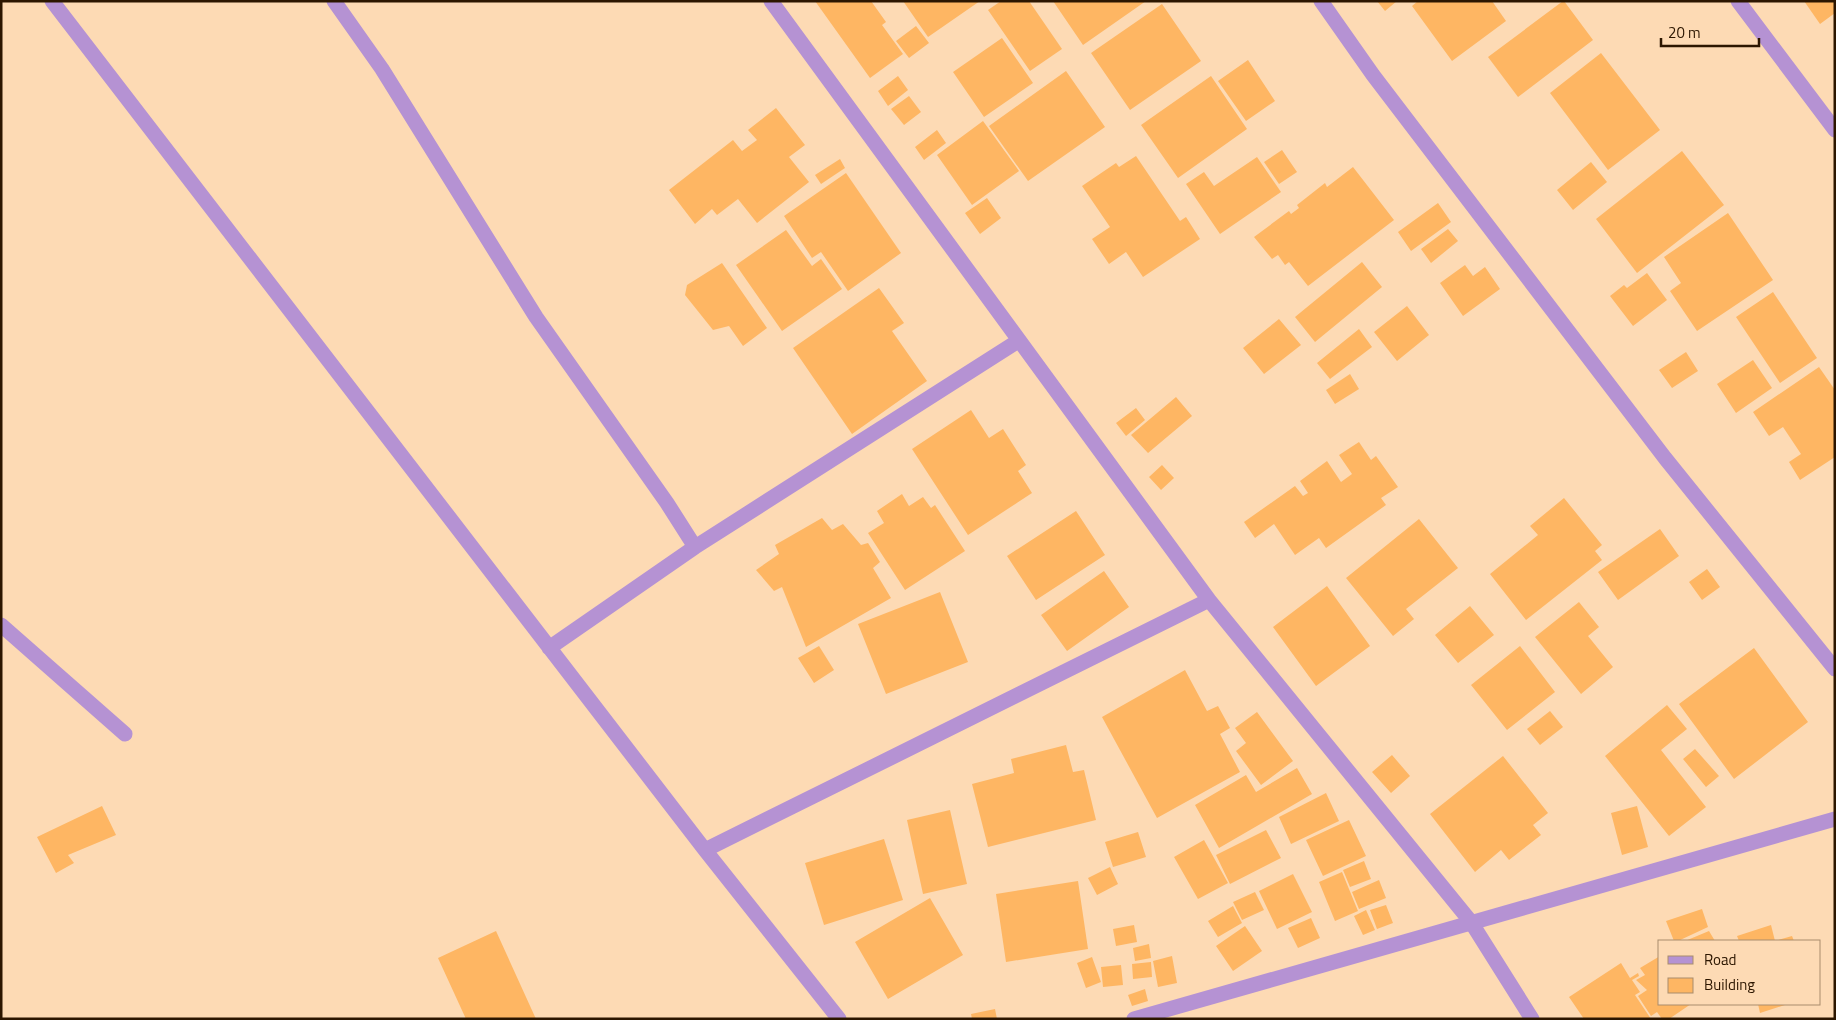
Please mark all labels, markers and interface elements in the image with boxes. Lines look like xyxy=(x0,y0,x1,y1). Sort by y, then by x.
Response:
scale bar xyxy=(1661,15,1758,47)
text: 20 m xyxy=(1668,21,1701,44)
legend xyxy=(1658,940,1821,1005)
text: Road xyxy=(1704,948,1736,971)
text: Building xyxy=(1704,973,1755,996)

